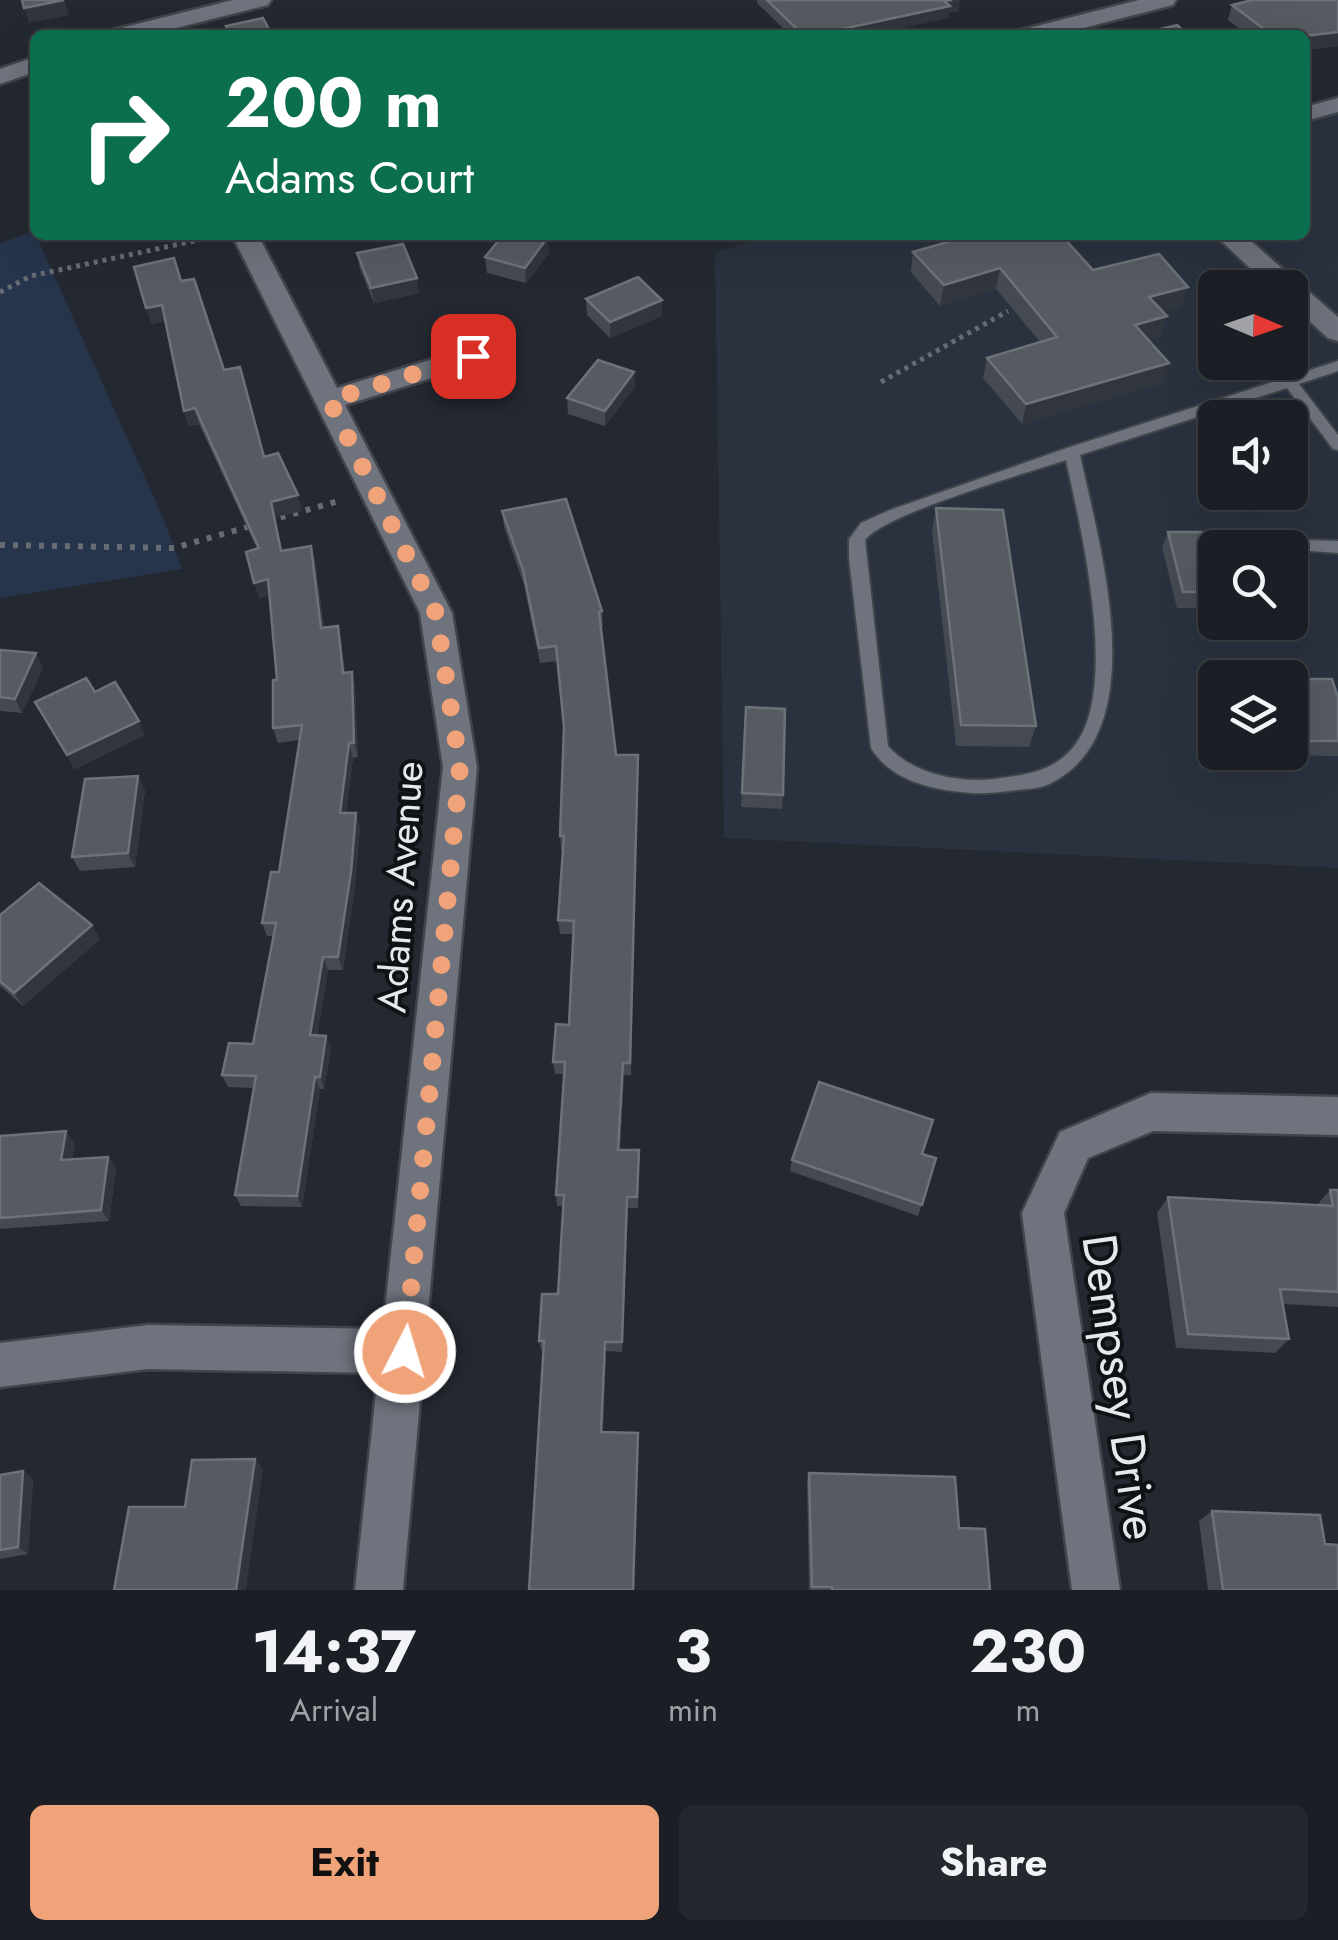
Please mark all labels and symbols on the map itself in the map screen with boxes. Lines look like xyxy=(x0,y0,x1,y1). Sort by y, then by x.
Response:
north arrow xyxy=(1198,270,1308,380)
pin xyxy=(431,314,516,399)
street label: Adams Avenue xyxy=(362,759,438,1015)
street label: Dempsey Drive xyxy=(1064,1230,1176,1544)
position arrow xyxy=(353,1300,457,1404)

